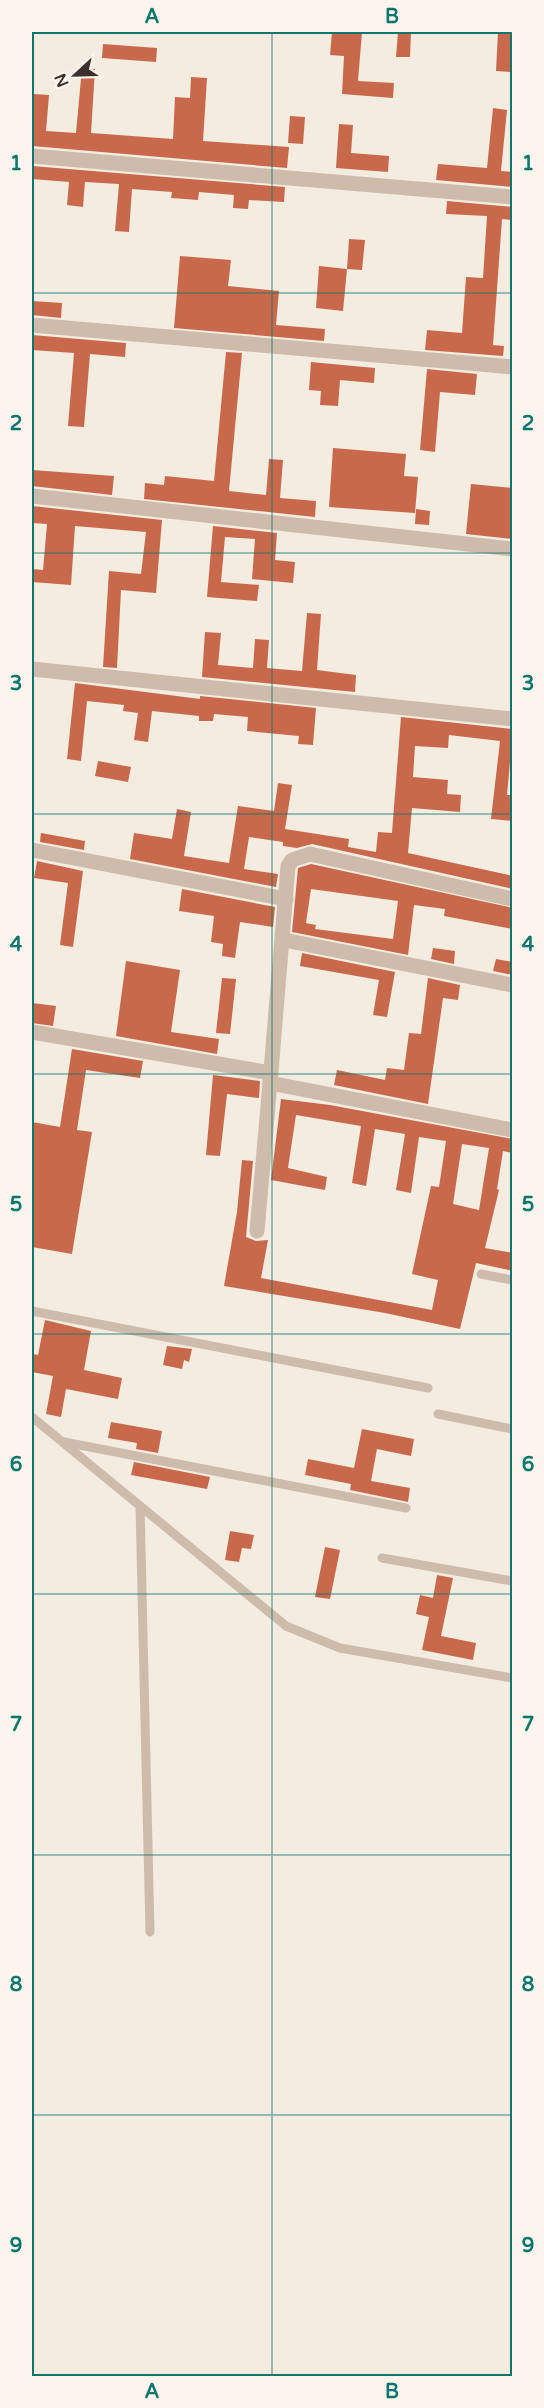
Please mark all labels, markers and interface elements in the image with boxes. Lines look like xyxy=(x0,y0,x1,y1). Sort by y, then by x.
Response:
text: A xyxy=(145,5,160,29)
text: B xyxy=(385,5,399,29)
north arrow xyxy=(45,45,105,105)
text: N xyxy=(50,71,74,90)
text: 1 xyxy=(10,152,22,176)
text: 1 xyxy=(522,152,534,176)
text: 2 xyxy=(10,412,22,436)
text: 2 xyxy=(522,412,534,436)
text: 3 xyxy=(10,672,22,696)
text: 3 xyxy=(522,672,534,696)
text: 4 xyxy=(10,933,23,957)
text: 4 xyxy=(522,933,535,957)
text: 5 xyxy=(10,1193,22,1217)
text: 5 xyxy=(522,1193,534,1217)
text: 6 xyxy=(10,1453,22,1477)
text: 6 xyxy=(522,1453,534,1477)
text: 7 xyxy=(10,1713,22,1737)
text: 7 xyxy=(522,1713,534,1737)
text: 8 xyxy=(10,1973,22,1997)
text: 8 xyxy=(522,1973,534,1997)
text: 9 xyxy=(10,2234,22,2258)
text: 9 xyxy=(522,2234,534,2258)
text: A xyxy=(145,2380,160,2404)
text: B xyxy=(385,2380,399,2404)

